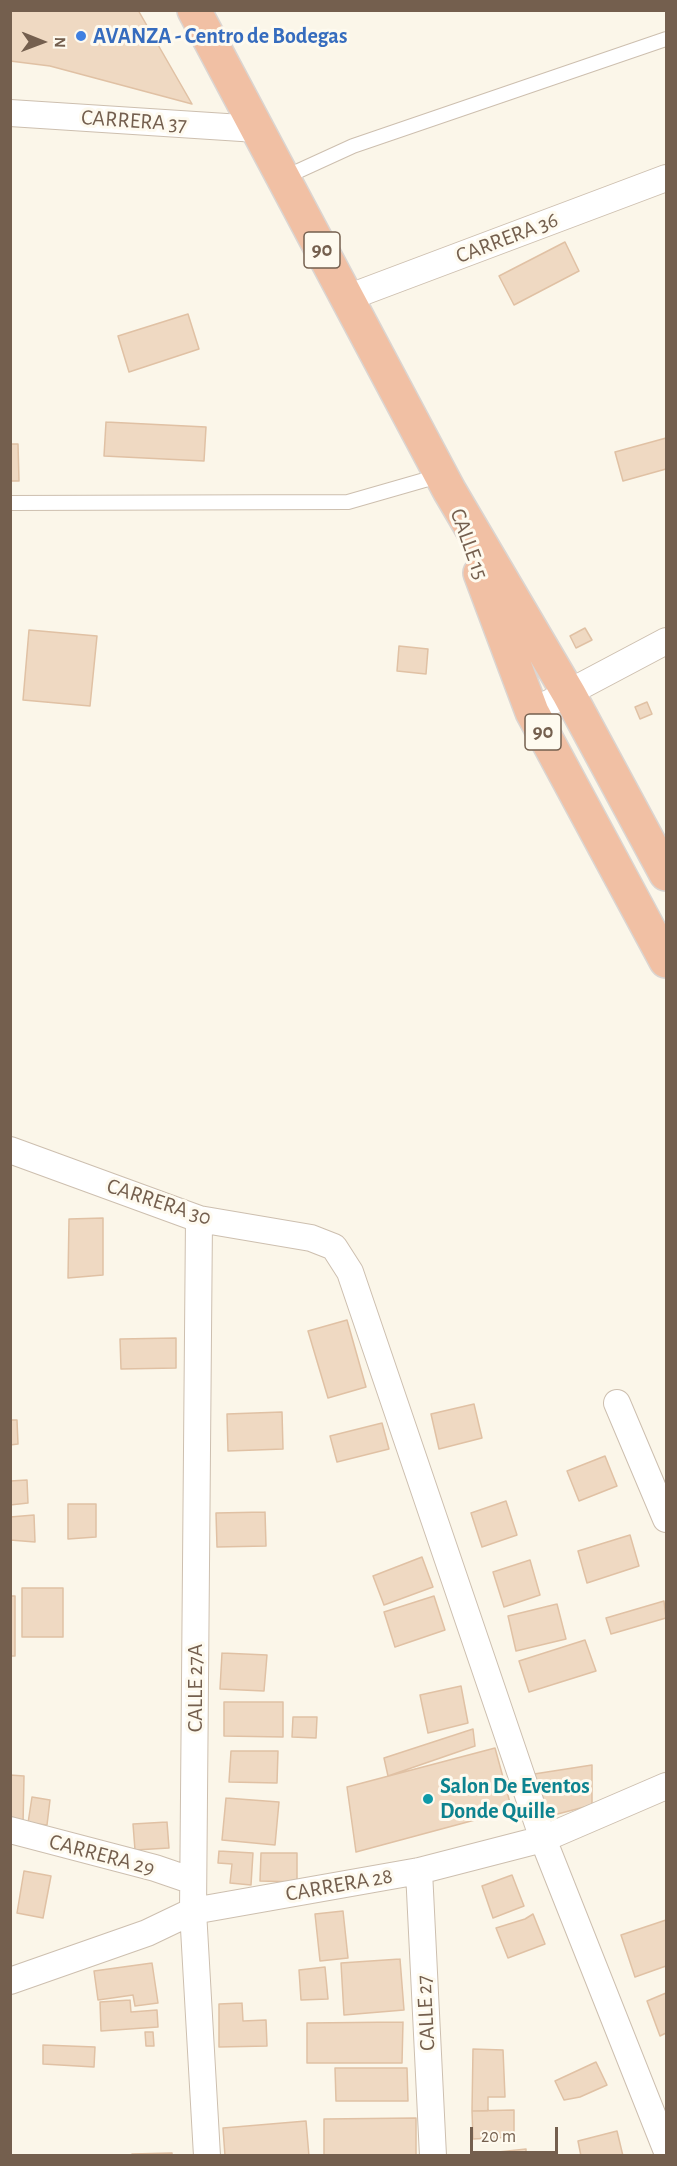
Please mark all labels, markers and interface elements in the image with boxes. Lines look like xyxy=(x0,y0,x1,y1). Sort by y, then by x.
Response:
north arrow xyxy=(12,12,72,72)
place label: AVANZA - Centro de Bodegas xyxy=(93,23,347,49)
marker: AVANZA - Centro de Bodegas xyxy=(74,29,88,43)
text: N xyxy=(52,37,68,48)
street label: CARRERA 37 xyxy=(80,104,188,138)
street label: CARRERA 36 xyxy=(452,206,562,270)
road number: 90 xyxy=(304,232,340,268)
street label: CALLE 15 xyxy=(444,505,494,583)
road number: 90 xyxy=(525,714,561,750)
street label: CARRERA 30 xyxy=(103,1173,215,1231)
street label: CALLE 27A xyxy=(182,1644,208,1732)
place label: Salon De Eventos Donde Quille xyxy=(440,1773,590,1825)
marker: Salon De Eventos Donde Quille xyxy=(421,1792,435,1806)
street label: CARRERA 29 xyxy=(46,1828,158,1882)
street label: CARRERA 28 xyxy=(283,1863,395,1907)
street label: CALLE 27 xyxy=(411,1974,441,2052)
scale bar xyxy=(473,2115,562,2153)
text: 20 m xyxy=(481,2128,516,2146)

